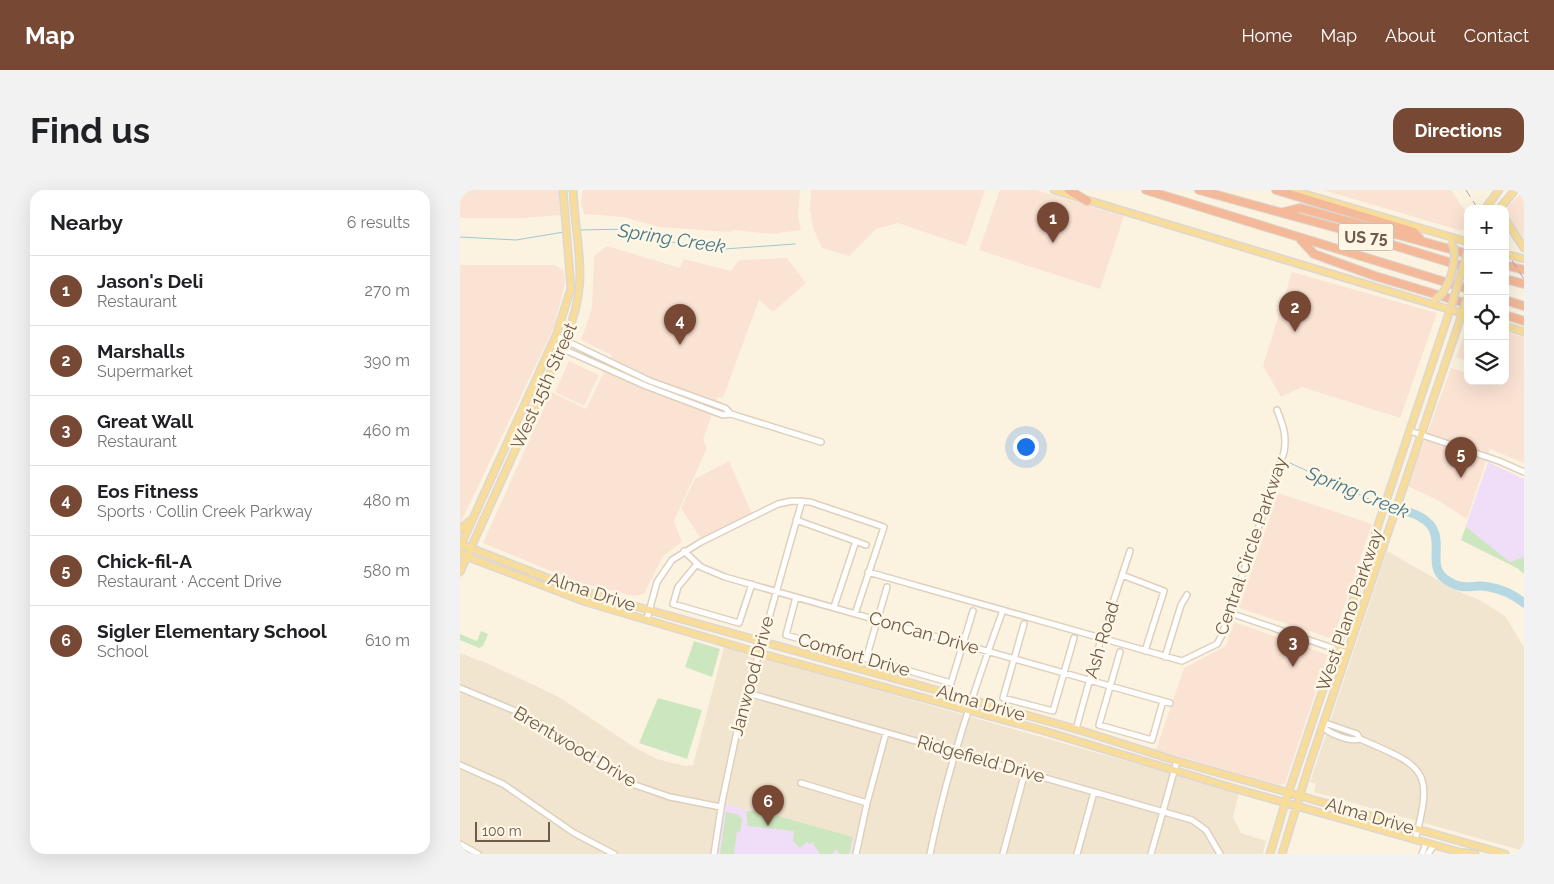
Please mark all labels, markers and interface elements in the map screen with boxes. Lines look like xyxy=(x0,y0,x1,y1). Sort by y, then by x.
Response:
text: Map xyxy=(25,21,75,50)
text: Home xyxy=(1241,25,1292,46)
text: Map xyxy=(1320,25,1357,46)
text: About xyxy=(1385,25,1436,46)
text: Contact xyxy=(1464,25,1529,46)
button: Directions xyxy=(1393,108,1524,153)
text: Find us xyxy=(30,110,150,151)
pin: 1 xyxy=(1037,202,1069,243)
map controls xyxy=(1464,205,1509,385)
button: + xyxy=(1464,205,1509,250)
text: Nearby xyxy=(50,210,123,235)
text: 6 results xyxy=(347,213,410,232)
water label: Spring Creek xyxy=(616,218,727,257)
road number: US 75 xyxy=(1338,224,1394,251)
button: − xyxy=(1464,250,1509,295)
text: Jason's Deli xyxy=(97,270,203,292)
text: 1 xyxy=(62,281,70,300)
text: 270 m xyxy=(365,281,410,300)
pin: 2 xyxy=(1279,291,1311,332)
text: Restaurant xyxy=(97,292,177,311)
button: locate xyxy=(1464,295,1509,340)
pin: 4 xyxy=(664,304,696,345)
street label: West 15th Street xyxy=(506,319,581,452)
text: Marshalls xyxy=(97,340,185,362)
button: layers xyxy=(1464,340,1509,385)
text: 2 xyxy=(61,351,71,370)
text: 390 m xyxy=(364,351,410,370)
text: Supermarket xyxy=(97,362,193,381)
text: Great Wall xyxy=(97,410,193,432)
text: 3 xyxy=(62,421,70,440)
text: 460 m xyxy=(363,421,410,440)
text: Restaurant xyxy=(97,432,177,451)
your location xyxy=(1013,434,1039,460)
pin: 5 xyxy=(1445,437,1477,478)
street label: Central Circle Parkway xyxy=(1210,454,1291,638)
water label: Spring Creek xyxy=(1303,461,1413,523)
text: Eos Fitness xyxy=(97,480,198,502)
text: 4 xyxy=(61,491,71,510)
text: 480 m xyxy=(363,491,410,510)
text: Sports · Collin Creek Parkway xyxy=(97,502,312,521)
street label: West Plano Parkway xyxy=(1312,526,1387,693)
text: Chick-fil-A xyxy=(97,550,192,572)
text: 5 xyxy=(62,561,70,580)
text: 580 m xyxy=(363,561,410,580)
street label: Alma Drive xyxy=(546,567,639,616)
text: Restaurant · Accent Drive xyxy=(97,572,282,591)
street label: Ash Road xyxy=(1080,599,1123,681)
street label: ConCan Drive xyxy=(867,607,982,658)
street label: Janwood Drive xyxy=(725,613,778,738)
text: Sigler Elementary School xyxy=(97,620,327,642)
pin: 3 xyxy=(1277,626,1309,667)
street label: Comfort Drive xyxy=(796,628,913,681)
text: 6 xyxy=(61,631,71,650)
text: 610 m xyxy=(365,631,410,650)
text: School xyxy=(97,642,148,661)
street label: Alma Drive xyxy=(935,680,1028,725)
street label: Brentwood Drive xyxy=(510,702,641,792)
street label: Ridgefield Drive xyxy=(915,730,1048,787)
pin: 6 xyxy=(752,785,784,826)
street label: Alma Drive xyxy=(1324,793,1417,838)
scale bar xyxy=(475,819,550,842)
text: 100 m xyxy=(482,823,522,839)

